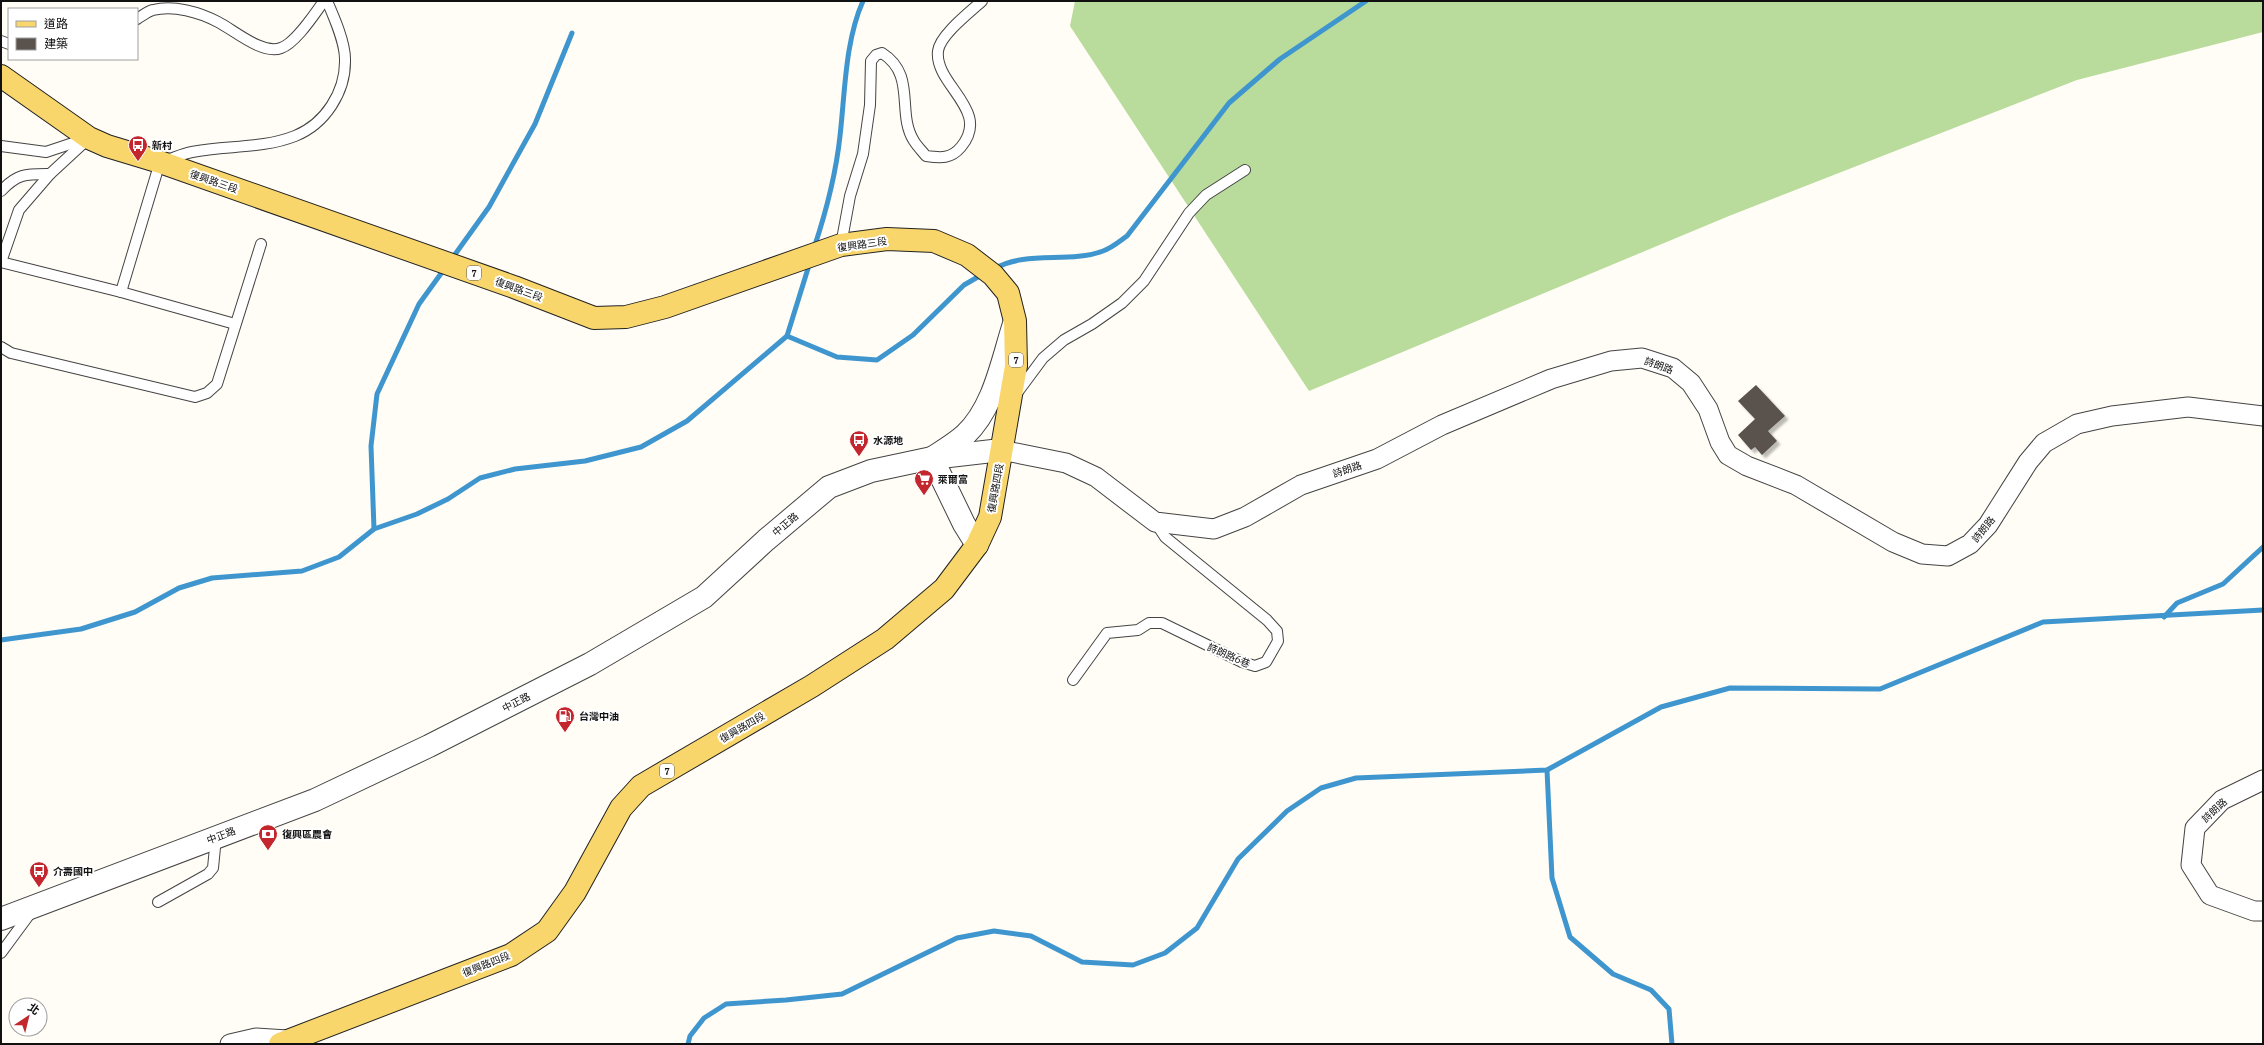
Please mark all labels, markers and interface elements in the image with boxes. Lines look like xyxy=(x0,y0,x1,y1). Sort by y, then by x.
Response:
legend xyxy=(8,8,138,60)
text: 道路 xyxy=(44,17,68,31)
text: 建築 xyxy=(44,37,68,51)
bus stop icon: 新村 xyxy=(127,134,149,162)
place label: 新村 xyxy=(152,140,172,151)
street label: 復興路三段 xyxy=(188,168,239,195)
street label: 復興路三段 xyxy=(837,236,888,253)
road number: 7 xyxy=(467,266,481,280)
street label: 復興路三段 xyxy=(493,276,544,303)
road number: 7 xyxy=(1009,353,1023,367)
street label: 詩朗路 xyxy=(1643,355,1675,376)
bus stop icon: 水源地 xyxy=(848,429,870,457)
place label: 水源地 xyxy=(873,435,903,446)
street label: 詩朗路 xyxy=(1331,460,1363,479)
street label: 復興路四段 xyxy=(986,463,1005,514)
supermarket icon: 萊爾富 xyxy=(913,468,935,496)
place label: 萊爾富 xyxy=(938,474,968,485)
street label: 中正路 xyxy=(770,511,800,538)
street label: 詩朗路 xyxy=(1970,514,1997,544)
street label: 詩朗路6巷 xyxy=(1206,641,1252,670)
street label: 中正路 xyxy=(500,691,532,714)
fuel station icon: 台灣中油 xyxy=(554,705,576,733)
street label: 復興路四段 xyxy=(718,710,767,745)
place label: 台灣中油 xyxy=(579,711,619,722)
road number: 7 xyxy=(660,764,674,778)
street label: 詩朗路 xyxy=(2200,796,2229,825)
bank icon: 復興區農會 xyxy=(257,823,279,851)
street label: 中正路 xyxy=(205,825,237,846)
place label: 復興區農會 xyxy=(282,829,333,840)
bus stop icon: 介壽國中 xyxy=(28,860,50,888)
place label: 介壽國中 xyxy=(53,866,93,877)
street label: 復興路四段 xyxy=(461,950,511,979)
north arrow xyxy=(8,997,48,1037)
text: 北 xyxy=(25,1001,42,1018)

